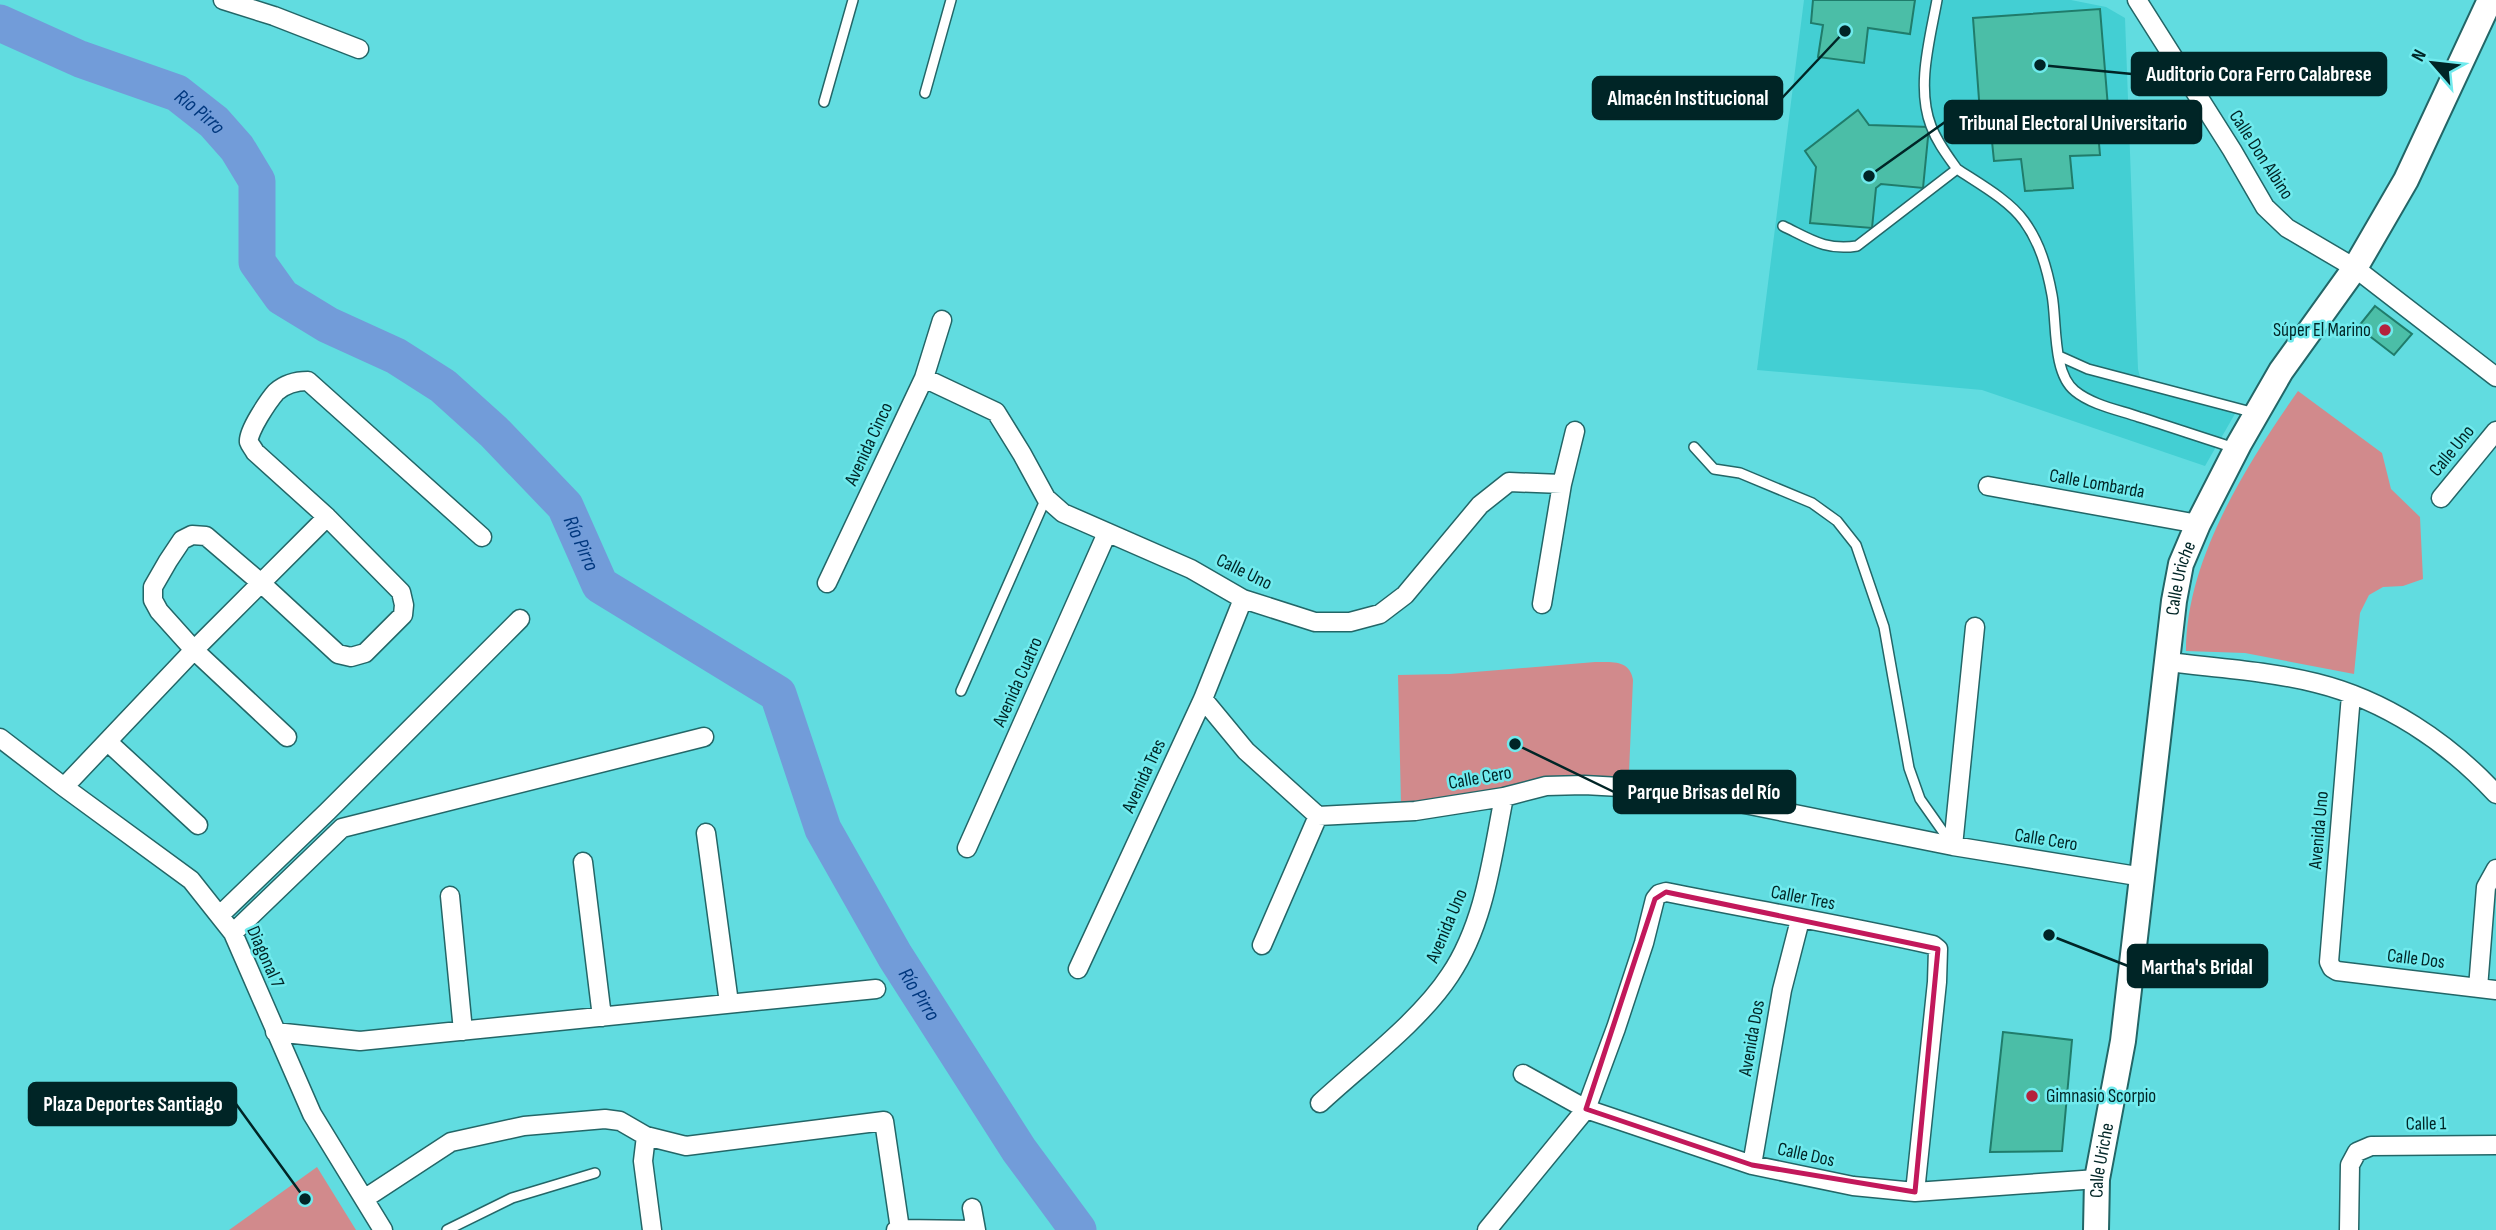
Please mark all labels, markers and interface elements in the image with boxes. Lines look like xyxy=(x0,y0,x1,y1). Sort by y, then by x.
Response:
north arrow xyxy=(2398,28,2468,98)
text: N xyxy=(2407,46,2432,66)
callout: Auditorio Cora Ferro Calabrese xyxy=(2132,53,2386,95)
text: Auditorio Cora Ferro Calabrese xyxy=(2145,62,2372,87)
callout: Almacén Institucional xyxy=(1593,77,1782,119)
water label: Río Pirro xyxy=(170,84,231,139)
text: Almacén Institucional xyxy=(1606,86,1769,111)
callout: Tribunal Electoral Universitario xyxy=(1945,101,2201,143)
street label: Calle Don Albino xyxy=(2224,106,2298,204)
text: Tribunal Electoral Universitario xyxy=(1959,111,2187,136)
place label: Súper El Marino xyxy=(2273,319,2371,342)
marker: Súper El Marino xyxy=(2377,322,2393,338)
street label: Avenida Cinco xyxy=(839,399,898,490)
street label: Calle Uno xyxy=(2424,421,2480,481)
street label: Calle Lombarda xyxy=(2048,464,2146,504)
water label: Río Pirro xyxy=(558,512,605,575)
street label: Calle Uriche xyxy=(2161,538,2201,617)
street label: Calle Uno xyxy=(1212,549,1276,595)
street label: Avenida Cuatro xyxy=(988,634,1048,731)
street label: Avenida Tres xyxy=(1117,735,1171,817)
street label: Calle Cero xyxy=(1447,761,1513,795)
callout: Parque Brisas del Río xyxy=(1614,771,1795,813)
text: Parque Brisas del Río xyxy=(1628,780,1780,805)
street label: Avenida Uno xyxy=(2304,790,2334,871)
street label: Calle Cero xyxy=(2013,824,2079,856)
street label: Caller Tres xyxy=(1769,880,1837,916)
street label: Avenida Uno xyxy=(1421,886,1473,967)
street label: Diagonal 7 xyxy=(241,923,289,992)
street label: Calle Dos xyxy=(2386,944,2446,974)
callout: Martha's Bridal xyxy=(2128,945,2267,987)
text: Martha's Bridal xyxy=(2141,955,2253,980)
water label: Río Pirro xyxy=(893,963,946,1026)
street label: Avenida Dos xyxy=(1734,998,1770,1079)
callout: Plaza Deportes Santiago xyxy=(29,1083,236,1125)
place label: Gimnasio Scorpio xyxy=(2046,1085,2156,1108)
marker: Gimnasio Scorpio xyxy=(2024,1088,2040,1104)
text: Plaza Deportes Santiago xyxy=(43,1092,223,1117)
street label: Calle 1 xyxy=(2406,1112,2447,1136)
street label: Calle Uriche xyxy=(2085,1121,2119,1198)
street label: Calle Dos xyxy=(1775,1138,1837,1172)

